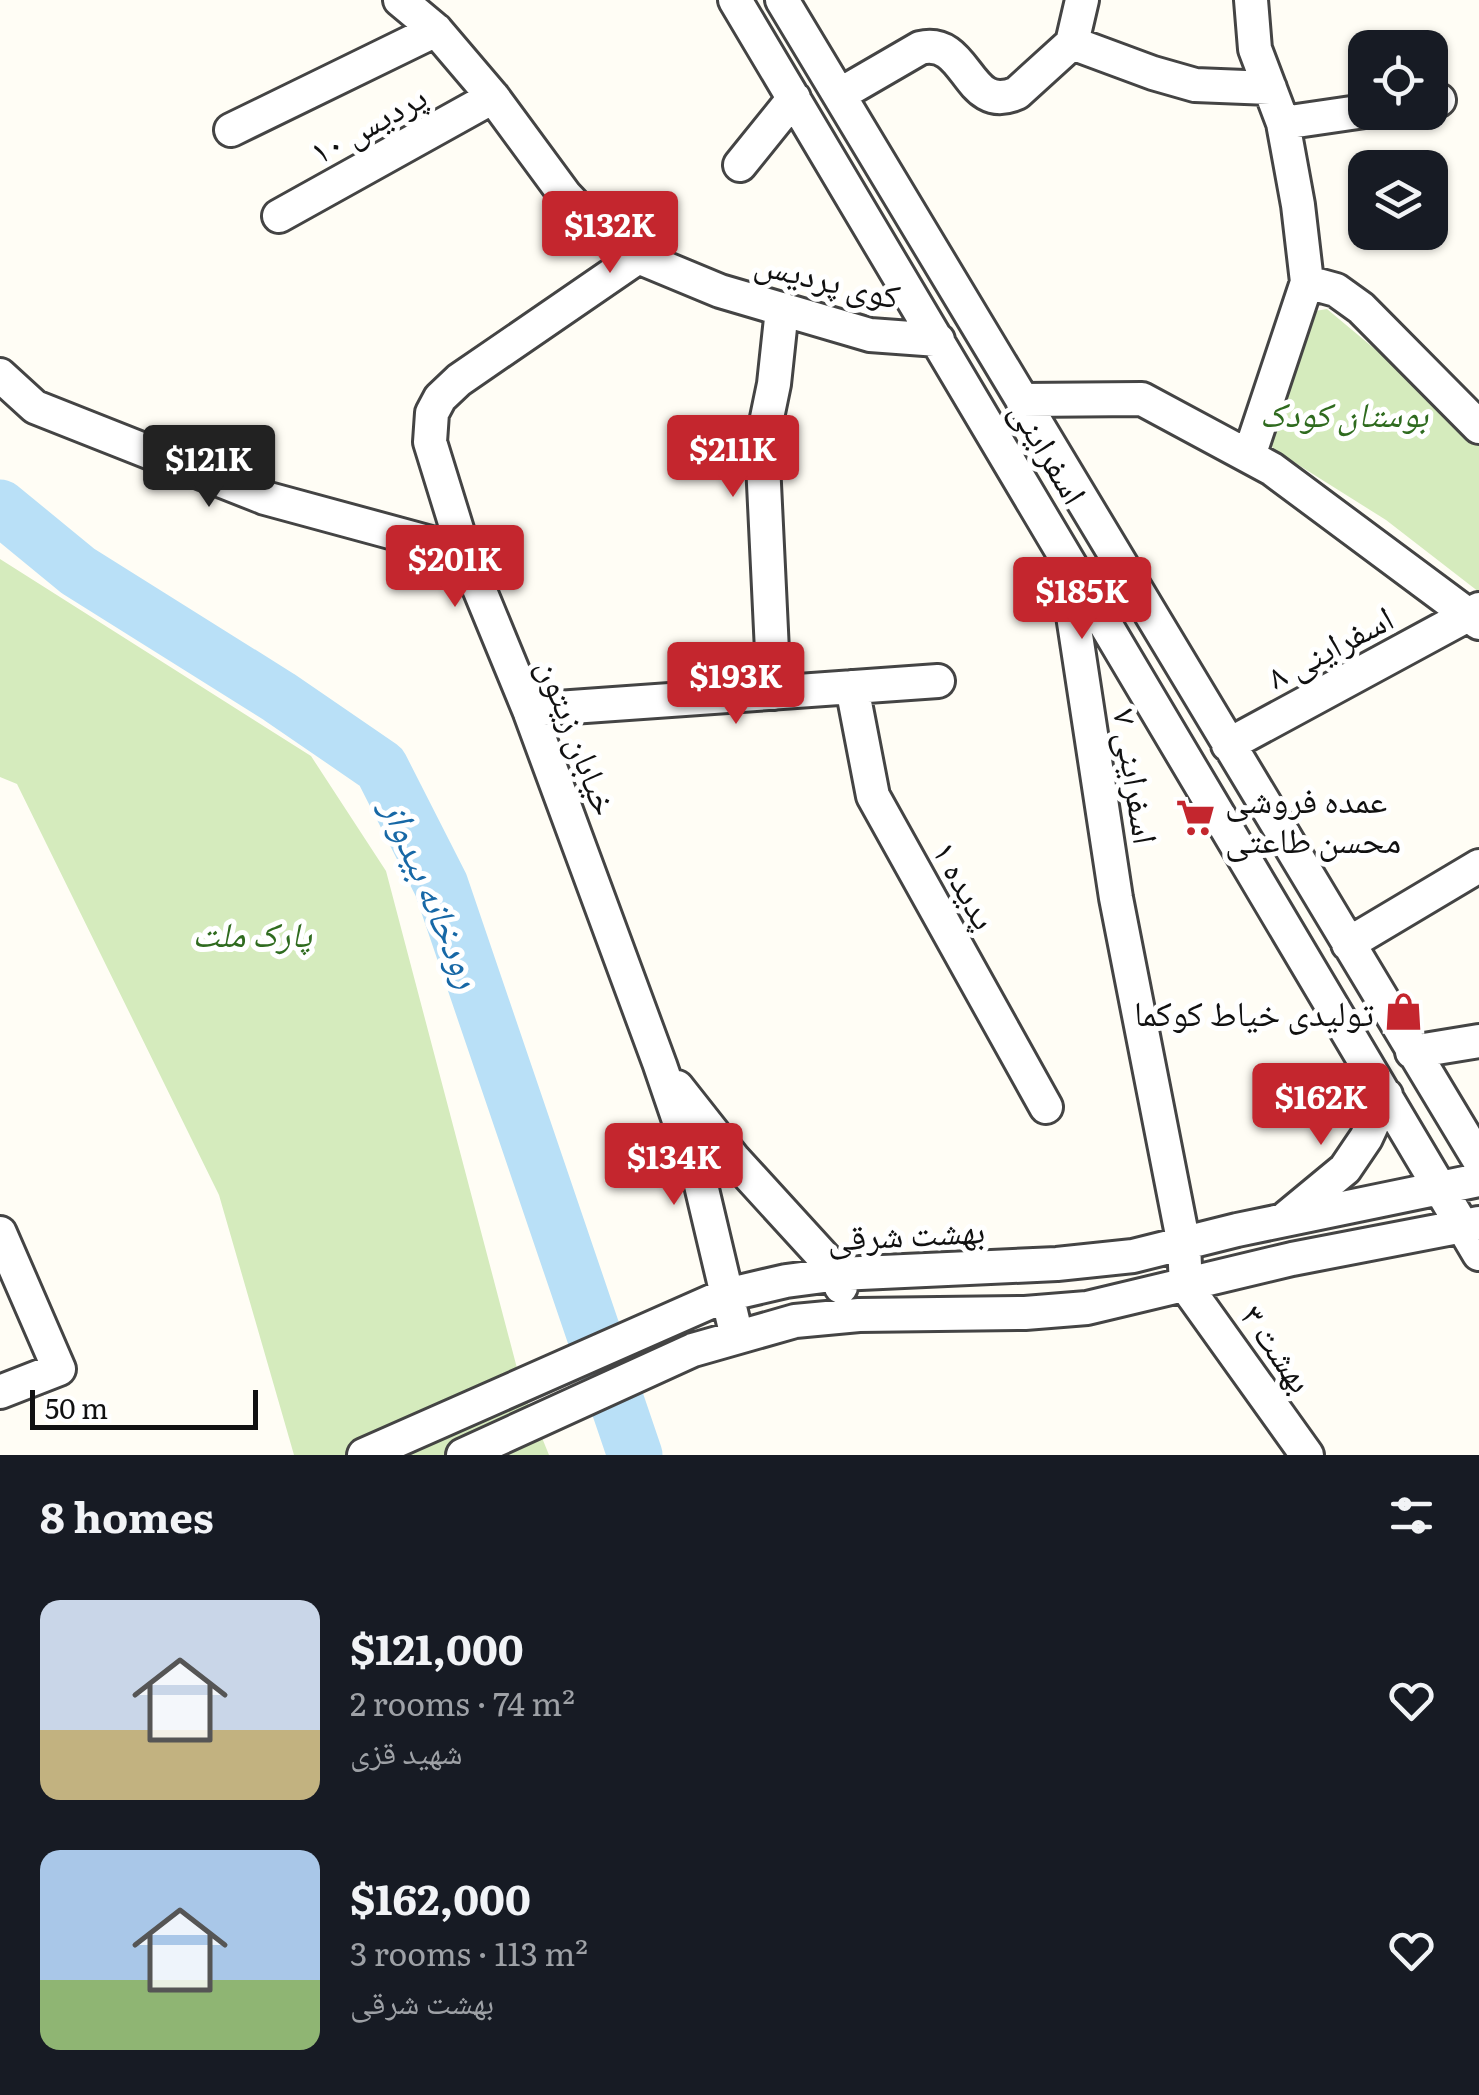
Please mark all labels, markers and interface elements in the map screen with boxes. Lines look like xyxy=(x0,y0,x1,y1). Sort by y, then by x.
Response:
map controls xyxy=(1348,30,1448,250)
button: locate xyxy=(1348,30,1448,130)
street label: پردیس ۱۰ xyxy=(299,69,435,175)
button: layers xyxy=(1348,150,1448,250)
pin: $132K xyxy=(540,191,680,276)
text: $132K xyxy=(564,199,656,247)
street label: کوی پردیس xyxy=(750,234,906,320)
park label: بوستان کودک xyxy=(1260,386,1429,438)
street label: اسفراینی xyxy=(999,389,1103,513)
pin: $211K xyxy=(663,415,803,500)
text: $211K xyxy=(689,423,777,471)
pin: $121K xyxy=(139,425,279,510)
text: $121K xyxy=(165,433,253,481)
pin: $201K xyxy=(385,525,525,610)
text: $201K xyxy=(408,533,502,581)
pin: $185K xyxy=(1012,557,1152,642)
text: $185K xyxy=(1035,565,1129,613)
street label: اسفراینی ۸ xyxy=(1257,590,1401,700)
pin: $193K xyxy=(666,642,806,727)
street label: خیابان زیتون xyxy=(526,650,634,822)
text: $193K xyxy=(689,650,783,698)
street label: اسفراینی ۷ xyxy=(1102,705,1174,847)
place label: عمده فروشی محسن طاعتی xyxy=(1225,772,1401,864)
water label: رودخانه بیدواز xyxy=(368,786,500,995)
supermarket icon: عمده فروشی محسن طاعتی xyxy=(1174,797,1216,839)
street label: پدیده ۱ xyxy=(921,830,1013,938)
park label: پارک ملت xyxy=(192,906,313,958)
place label: تولیدی خیاط کوکما xyxy=(1134,985,1374,1037)
shop icon: تولیدی خیاط کوکما xyxy=(1383,990,1425,1032)
pin: $162K xyxy=(1251,1063,1391,1148)
text: $162K xyxy=(1274,1071,1368,1119)
pin: $134K xyxy=(604,1123,744,1208)
text: $134K xyxy=(627,1131,721,1179)
street label: بهشت شرقی xyxy=(826,1202,986,1262)
street label: بهشت ۳ xyxy=(1230,1292,1328,1402)
scale bar xyxy=(30,1385,258,1430)
text: 50 m xyxy=(45,1386,108,1428)
text: 8 homes xyxy=(40,1484,214,1546)
icon: filters xyxy=(1384,1488,1439,1543)
text: $121,000 xyxy=(350,1616,524,1678)
icon: home xyxy=(120,1640,240,1760)
icon: heart xyxy=(1384,1673,1439,1728)
text: 2 rooms · 74 m² xyxy=(350,1678,575,1726)
text: شهید قزی xyxy=(350,1726,462,1774)
text: $162,000 xyxy=(350,1866,531,1928)
icon: home xyxy=(120,1890,240,2010)
icon: heart xyxy=(1384,1923,1439,1978)
text: 3 rooms · 113 m² xyxy=(350,1928,588,1976)
text: بهشت شرقی xyxy=(350,1976,494,2024)

